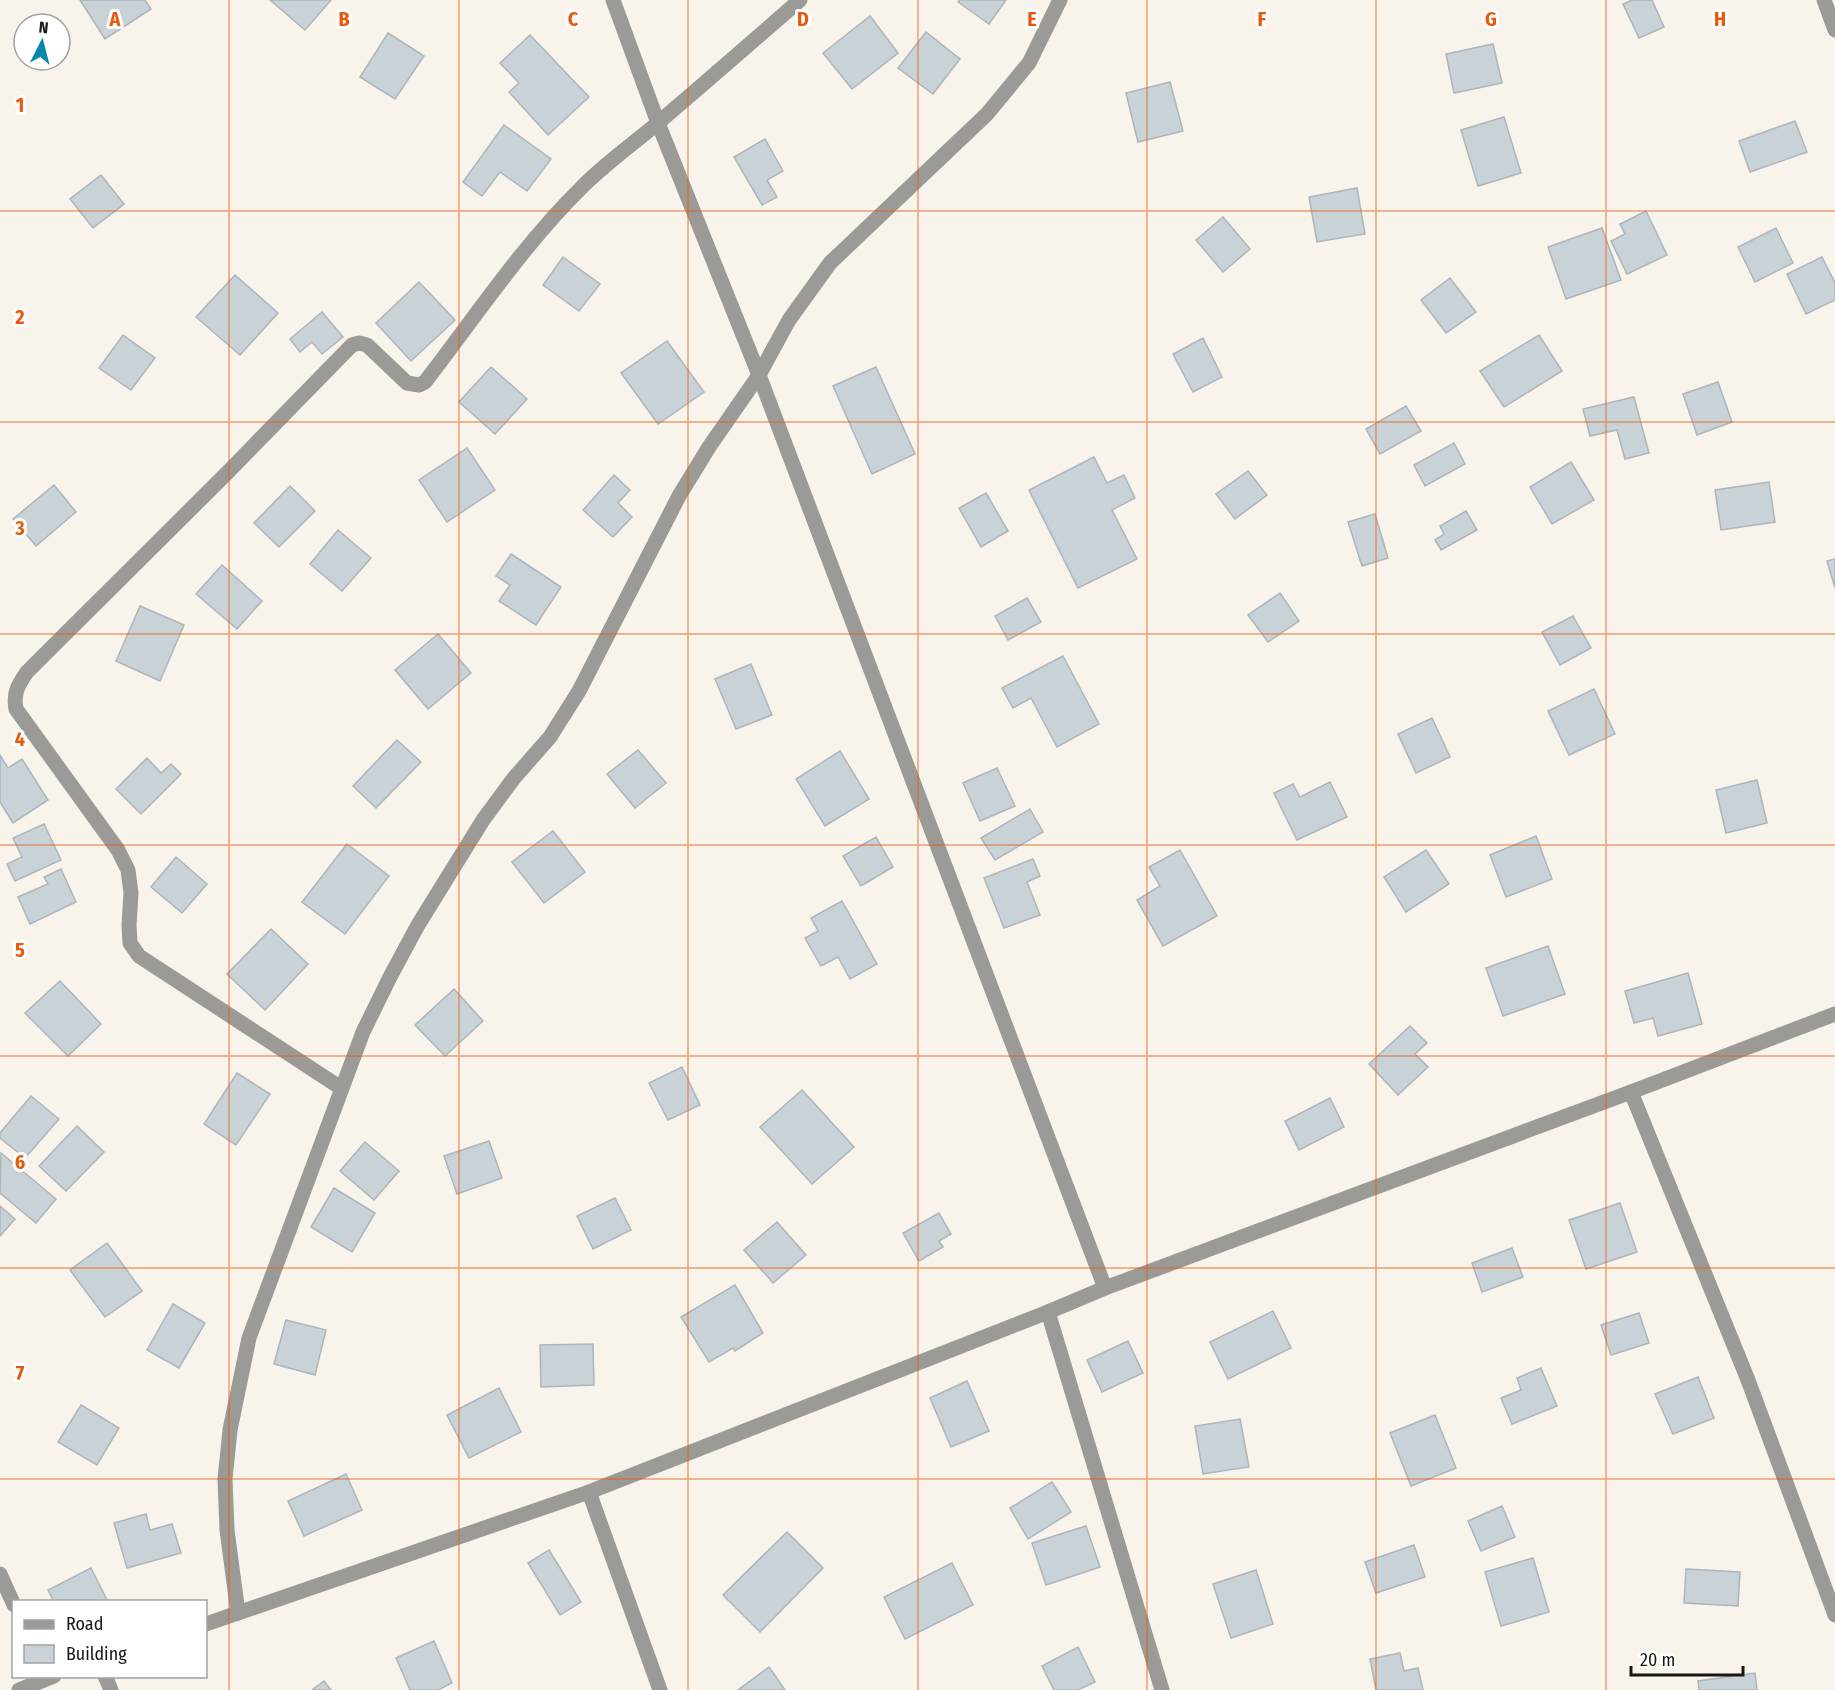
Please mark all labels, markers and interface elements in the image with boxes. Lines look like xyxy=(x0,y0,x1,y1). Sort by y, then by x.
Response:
text: A xyxy=(109,7,122,31)
text: B xyxy=(338,7,350,31)
text: C xyxy=(568,7,579,31)
text: D xyxy=(797,7,809,31)
text: E xyxy=(1027,7,1037,31)
text: F xyxy=(1258,7,1267,31)
text: G xyxy=(1485,7,1497,31)
text: H xyxy=(1714,7,1726,31)
north arrow xyxy=(12,12,72,72)
text: N xyxy=(38,18,49,38)
text: 1 xyxy=(16,93,24,117)
text: 2 xyxy=(14,305,25,329)
text: 3 xyxy=(14,516,25,540)
text: 4 xyxy=(15,727,25,751)
text: 5 xyxy=(15,938,25,962)
text: 6 xyxy=(15,1150,25,1174)
text: 7 xyxy=(16,1361,25,1385)
legend xyxy=(12,1600,207,1678)
text: Road xyxy=(66,1613,103,1635)
scale bar xyxy=(1631,1639,1744,1677)
text: Building xyxy=(66,1643,127,1665)
text: 20 m xyxy=(1640,1649,1675,1671)

